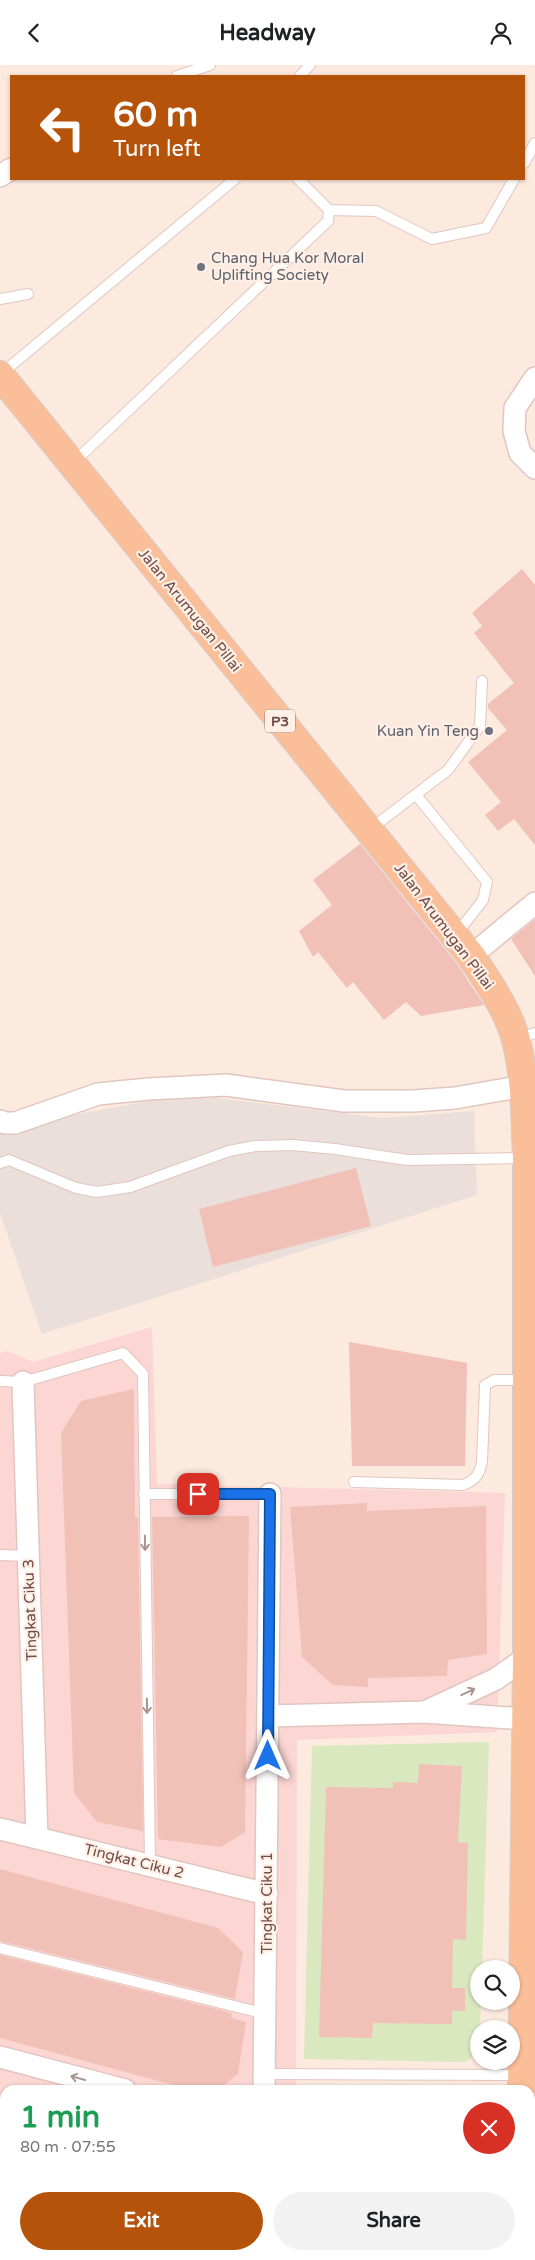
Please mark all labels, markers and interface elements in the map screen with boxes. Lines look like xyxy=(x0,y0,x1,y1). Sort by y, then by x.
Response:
icon: back xyxy=(20,19,48,47)
icon: person xyxy=(487,19,515,47)
text: Headway xyxy=(219,20,316,46)
text: 60 m xyxy=(113,94,198,136)
icon: left xyxy=(30,95,95,160)
text: Turn left xyxy=(113,136,201,162)
place label: Chang Hua Kor Moral Uplifting Society xyxy=(211,249,364,284)
marker: Chang Hua Kor Moral Uplifting Society xyxy=(195,261,207,273)
street label: Jalan Arumugan Pillai xyxy=(135,545,245,675)
road number: P3 xyxy=(265,709,295,733)
place label: Kuan Yin Teng xyxy=(377,722,479,740)
marker: Kuan Yin Teng xyxy=(483,725,495,737)
street label: Jalan Arumugan Pillai xyxy=(391,859,497,993)
pin xyxy=(177,1473,219,1515)
icon: arrive xyxy=(184,1480,212,1508)
one-way arrow xyxy=(140,1534,150,1551)
street label: Tingkat Ciku 3 xyxy=(19,1559,41,1661)
one-way arrow xyxy=(460,1687,475,1696)
one-way arrow xyxy=(143,1697,152,1713)
position arrow xyxy=(241,1729,293,1781)
street label: Tingkat Ciku 2 xyxy=(82,1840,186,1882)
street label: Tingkat Ciku 1 xyxy=(258,1852,276,1954)
map controls xyxy=(470,1960,520,2070)
button: search xyxy=(470,1960,520,2010)
button: layers xyxy=(470,2020,520,2070)
one-way arrow xyxy=(70,2072,86,2082)
text: 1 min xyxy=(20,2099,100,2136)
button: close xyxy=(463,2102,515,2154)
text: 80 m · 07:55 xyxy=(20,2137,116,2157)
button: Exit xyxy=(20,2192,263,2250)
button: Share xyxy=(273,2192,515,2250)

